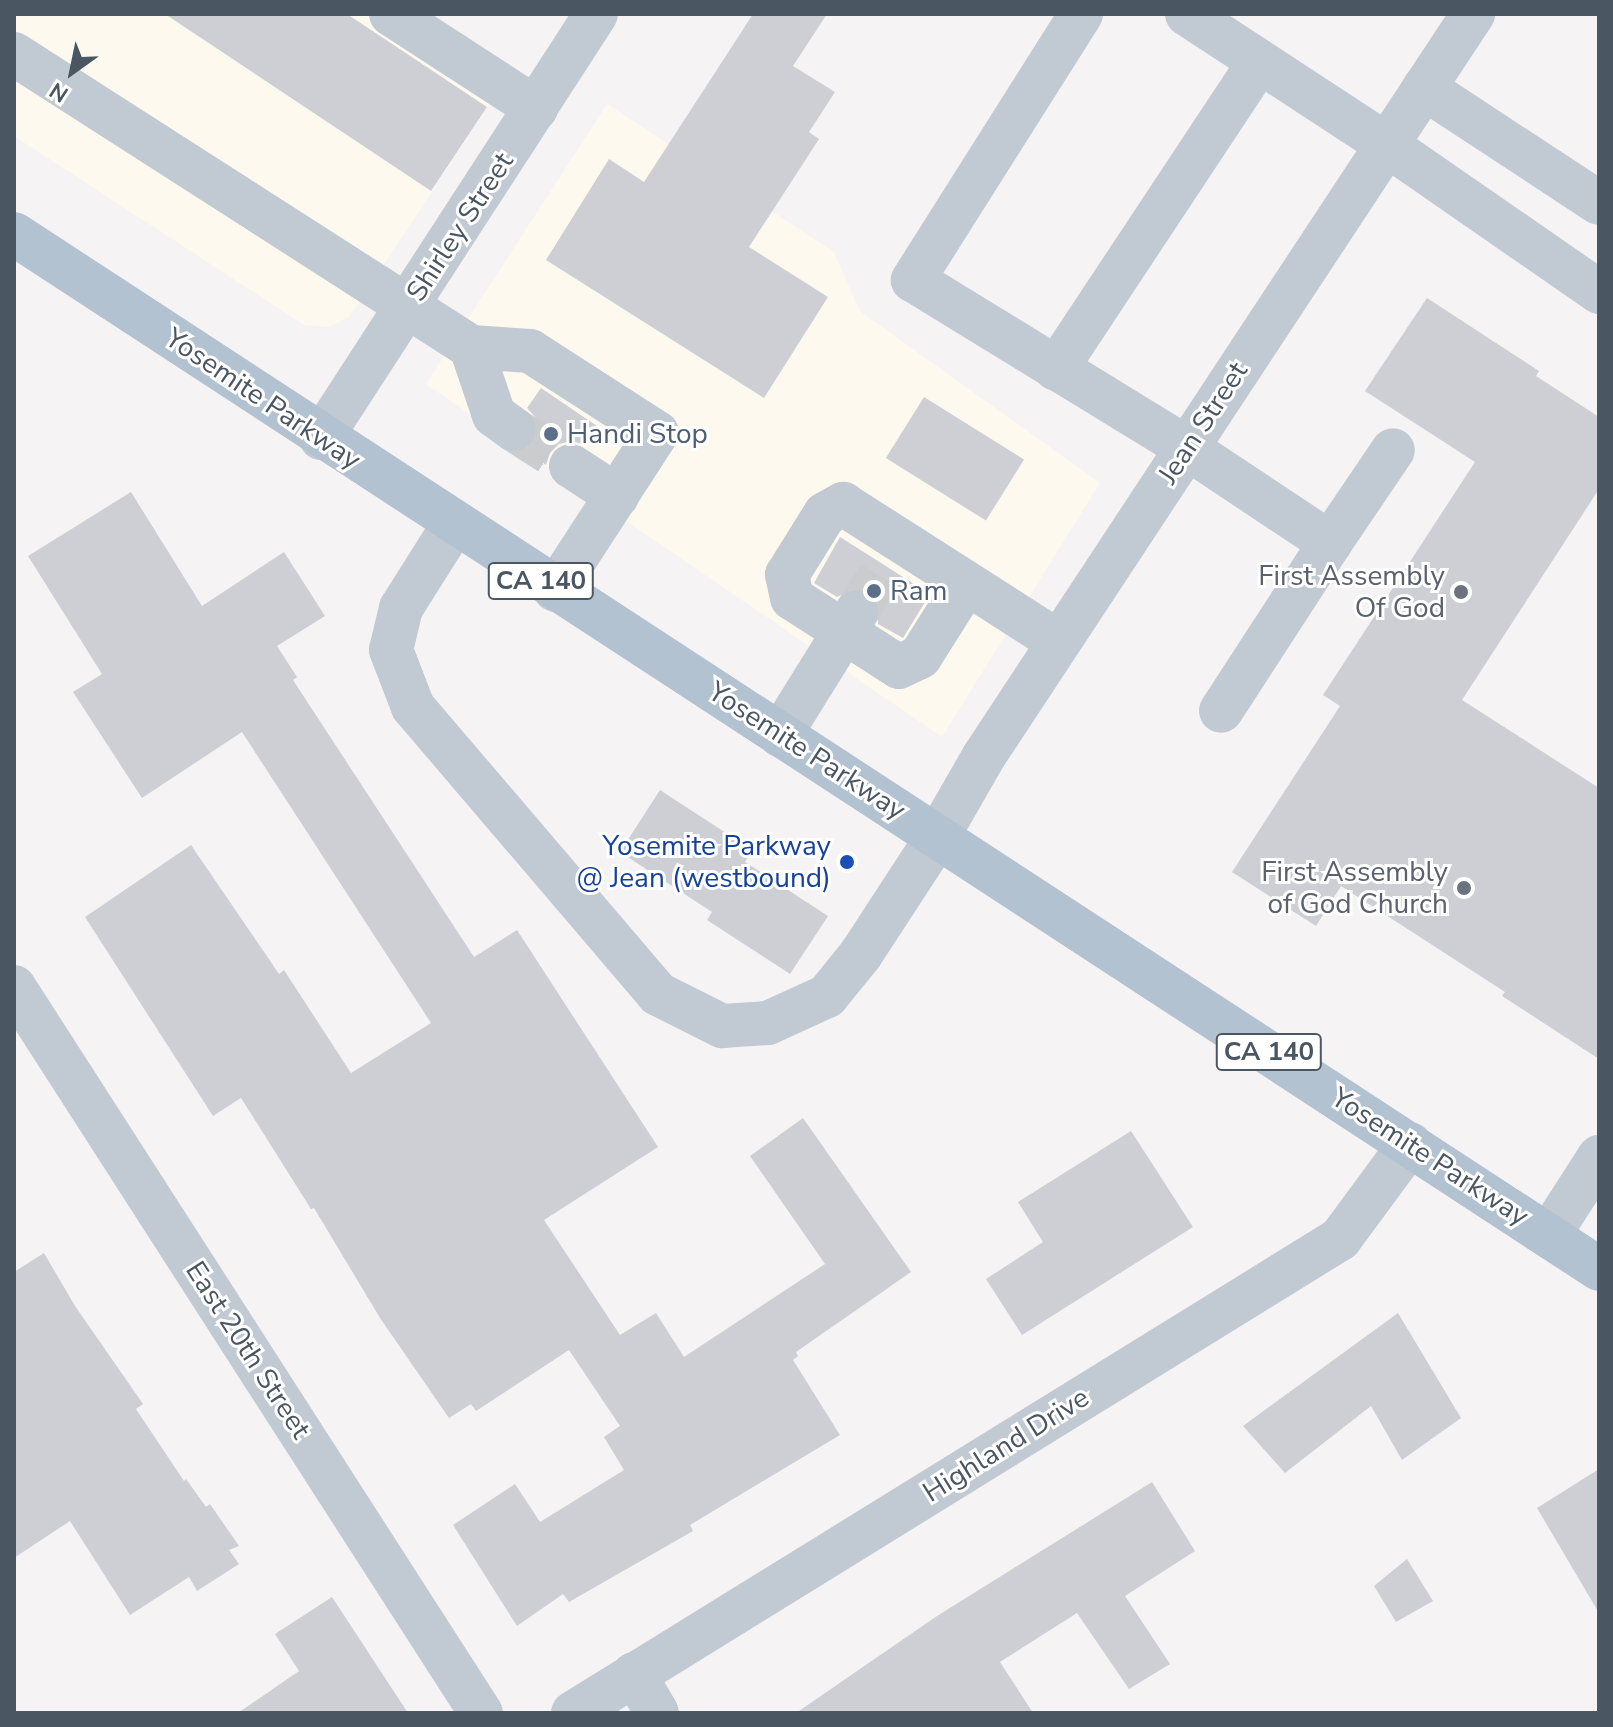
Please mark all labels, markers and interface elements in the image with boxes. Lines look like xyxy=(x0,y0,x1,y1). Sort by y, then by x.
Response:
north arrow xyxy=(32,32,112,112)
text: N xyxy=(44,75,74,109)
street label: Shirley Street xyxy=(399,146,521,308)
street label: Yosemite Parkway xyxy=(159,321,367,477)
street label: Jean Street xyxy=(1151,356,1255,490)
place label: Handi Stop xyxy=(567,417,708,451)
marker: Handi Stop xyxy=(542,425,560,443)
road number: CA 140 xyxy=(487,559,595,603)
place label: First Assembly Of God xyxy=(1258,559,1445,625)
place label: Ram xyxy=(890,574,947,608)
marker: Ram xyxy=(865,582,883,600)
marker: First Assembly Of God xyxy=(1452,583,1470,601)
street label: Yosemite Parkway xyxy=(702,675,912,827)
place label: Yosemite Parkway @ Jean (westbound) xyxy=(576,829,831,895)
marker: Yosemite Parkway @ Jean (westbound) xyxy=(838,853,856,871)
place label: First Assembly of God Church xyxy=(1261,855,1448,921)
marker: First Assembly of God Church xyxy=(1455,879,1473,897)
road number: CA 140 xyxy=(1215,1030,1323,1074)
street label: Yosemite Parkway xyxy=(1325,1081,1535,1233)
street label: East 20th Street xyxy=(178,1255,318,1445)
street label: Highland Drive xyxy=(917,1381,1095,1509)

